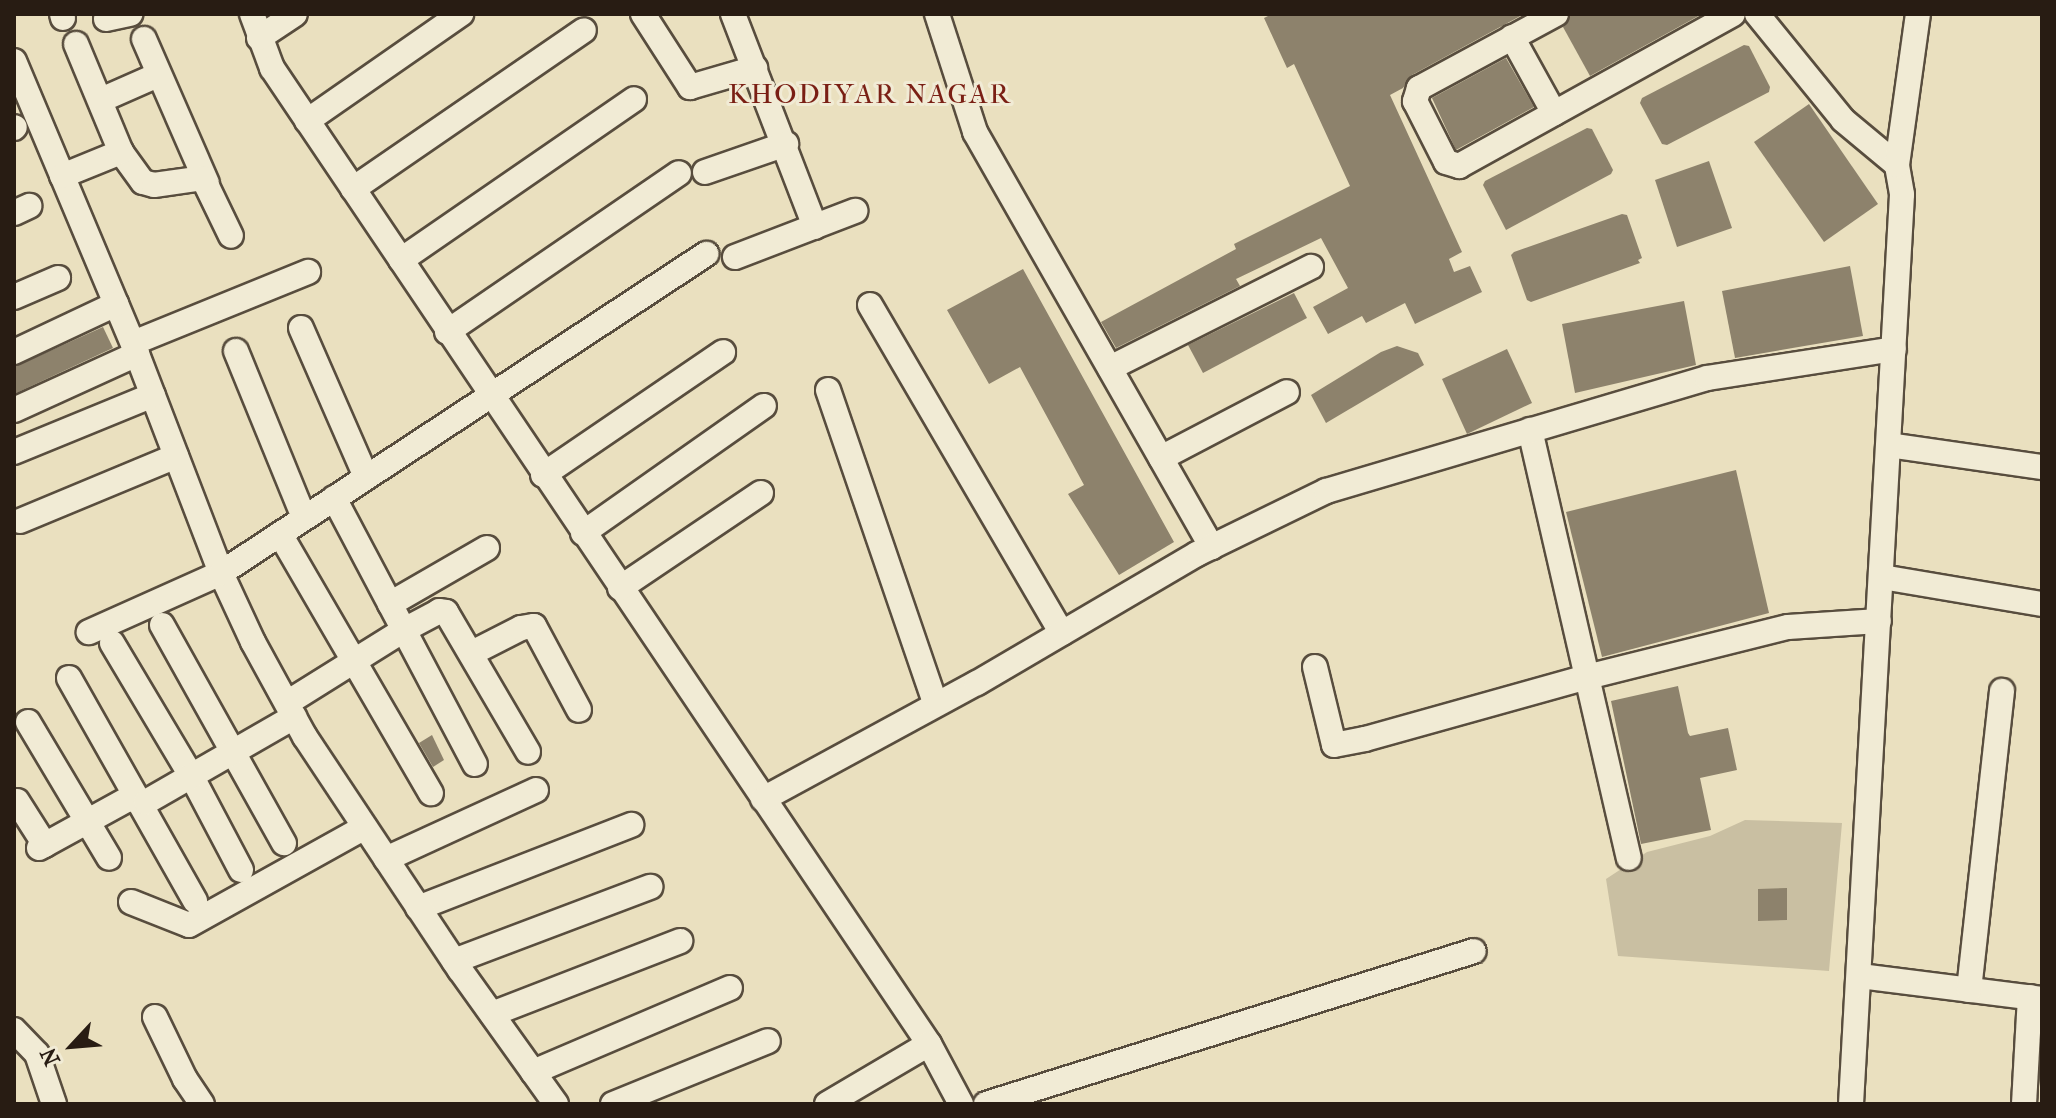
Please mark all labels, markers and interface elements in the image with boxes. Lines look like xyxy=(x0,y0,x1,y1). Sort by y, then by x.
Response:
district label: KHODIYAR NAGAR xyxy=(728,77,1012,111)
north arrow xyxy=(32,1006,112,1086)
text: N xyxy=(35,1043,66,1070)

